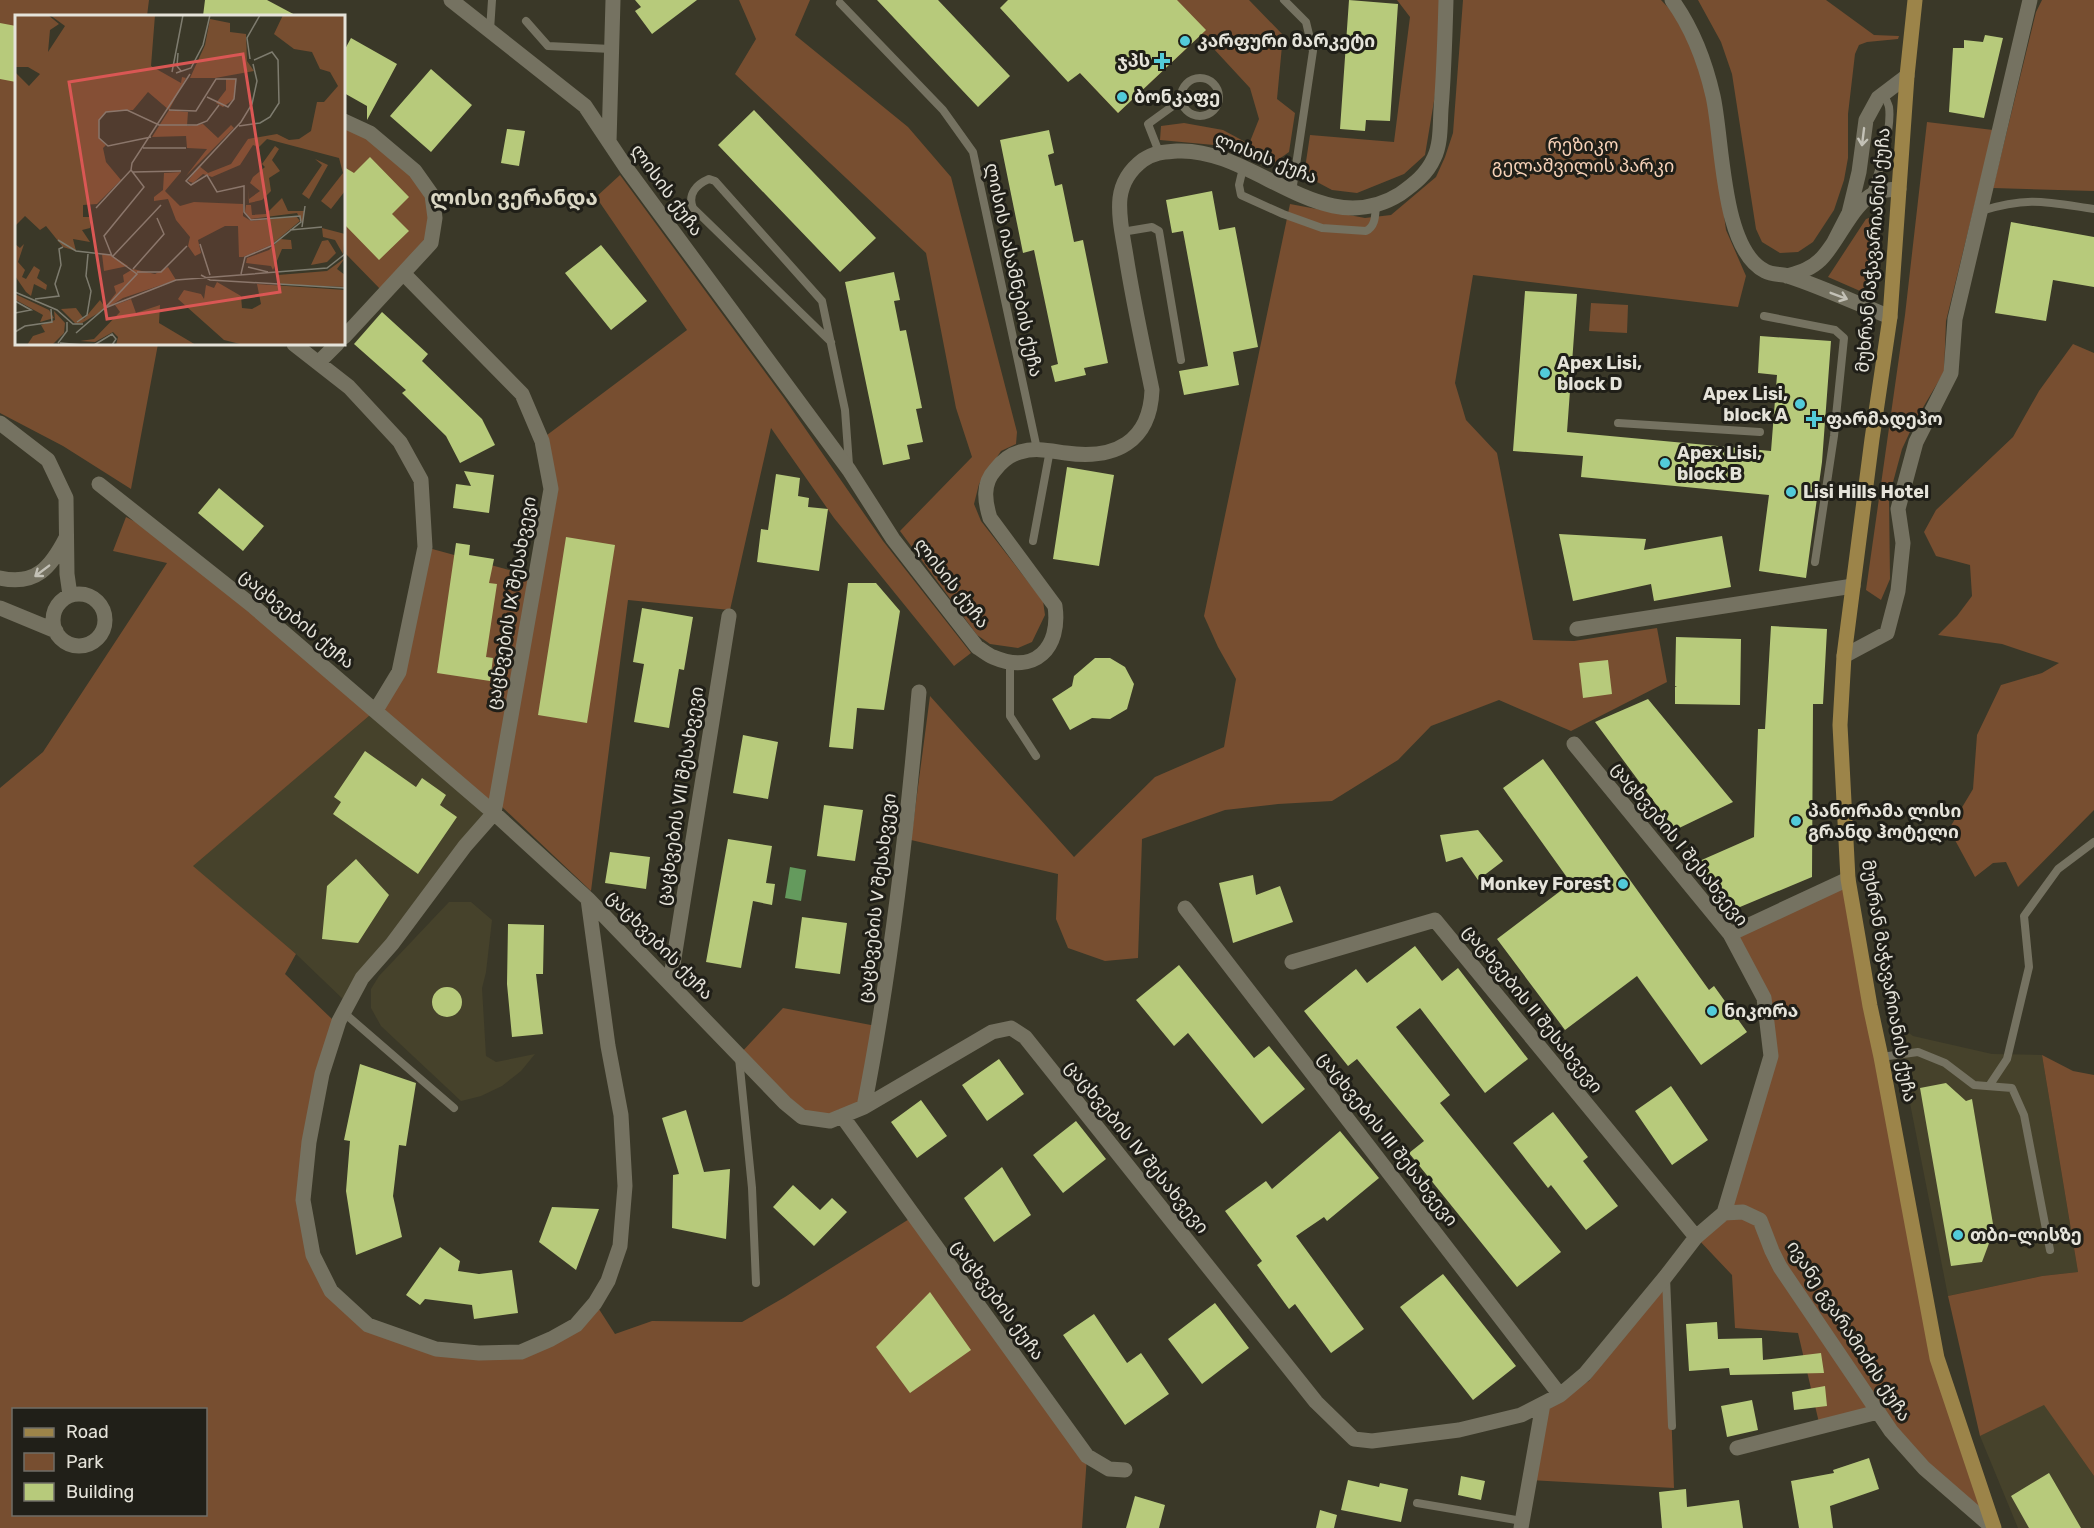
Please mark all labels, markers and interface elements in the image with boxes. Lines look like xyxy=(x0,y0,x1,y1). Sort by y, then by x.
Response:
inset map xyxy=(15,15,345,345)
place label: კარფური მარკეტი xyxy=(1197,30,1375,52)
marker: კარფური მარკეტი xyxy=(1178,34,1192,48)
place label: ჯპს xyxy=(1117,50,1150,72)
marker: ჯპს xyxy=(1155,54,1169,68)
place label: ბონკაფე xyxy=(1134,86,1220,108)
marker: ბონკაფე xyxy=(1115,90,1129,104)
street label: ლისის ქუჩა xyxy=(1212,127,1320,189)
street label: მუხრან მაჭავარიანის ქუჩა xyxy=(1851,127,1895,373)
one-way arrow xyxy=(1858,127,1869,147)
park label: რეზიკო გელაშვილის პარკი xyxy=(1492,134,1674,177)
street label: ლისის ქუჩა xyxy=(626,140,708,240)
street label: ლისის იასამნების ქუჩა xyxy=(981,161,1047,379)
district label: ლისი ვერანდა xyxy=(430,185,598,211)
one-way arrow xyxy=(1829,292,1848,303)
place label: Apex Lisi, block D xyxy=(1557,352,1642,395)
marker: Apex Lisi, block D xyxy=(1538,366,1552,380)
place label: Apex Lisi, block A xyxy=(1703,383,1788,426)
marker: Apex Lisi, block A xyxy=(1793,397,1807,411)
place label: ფარმადეპო xyxy=(1826,408,1943,430)
marker: ფარმადეპო xyxy=(1807,412,1821,426)
place label: Apex Lisi, block B xyxy=(1677,442,1762,485)
marker: Apex Lisi, block B xyxy=(1658,456,1672,470)
place label: Lisi Hills Hotel xyxy=(1803,481,1929,503)
marker: Lisi Hills Hotel xyxy=(1784,485,1798,499)
street label: ცაცხვების IX შესახვევი xyxy=(481,495,541,711)
street label: ლისის ქუჩა xyxy=(910,533,994,633)
one-way arrow xyxy=(34,564,50,577)
street label: ცაცხვების ქუჩა xyxy=(235,564,359,674)
street label: ცაცხვების VII შესახვევი xyxy=(652,685,708,907)
street label: ცაცხვების I შესახვევი xyxy=(1607,757,1753,931)
street label: ცაცხვების V შესახვევი xyxy=(853,792,901,1004)
place label: პანორამა ლისი გრანდ ჰოტელი xyxy=(1808,800,1961,843)
marker: პანორამა ლისი გრანდ ჰოტელი xyxy=(1789,814,1803,828)
street label: მუხრან მაჭავარიანის ქუჩა xyxy=(1857,858,1921,1104)
place label: Monkey Forest xyxy=(1480,873,1611,895)
marker: Monkey Forest xyxy=(1616,877,1630,891)
street label: ცაცხვების ქუჩა xyxy=(602,886,718,1004)
street label: ცაცხვების II შესახვევი xyxy=(1458,921,1608,1097)
place label: ნიკორა xyxy=(1724,1000,1798,1022)
marker: ნიკორა xyxy=(1705,1004,1719,1018)
street label: ცაცხვების III შესახვევი xyxy=(1313,1048,1463,1230)
street label: ცაცხვების IV შესახვევი xyxy=(1060,1056,1214,1238)
place label: თბი-ლისზე xyxy=(1970,1224,2082,1246)
marker: თბი-ლისზე xyxy=(1951,1228,1965,1242)
street label: ცაცხვების ქუჩა xyxy=(947,1235,1049,1365)
street label: ივანე გვარამიძის ქუჩა xyxy=(1782,1237,1916,1425)
legend xyxy=(12,1408,207,1516)
text: Road xyxy=(66,1421,109,1443)
text: Park xyxy=(66,1451,104,1473)
text: Building xyxy=(66,1481,134,1503)

